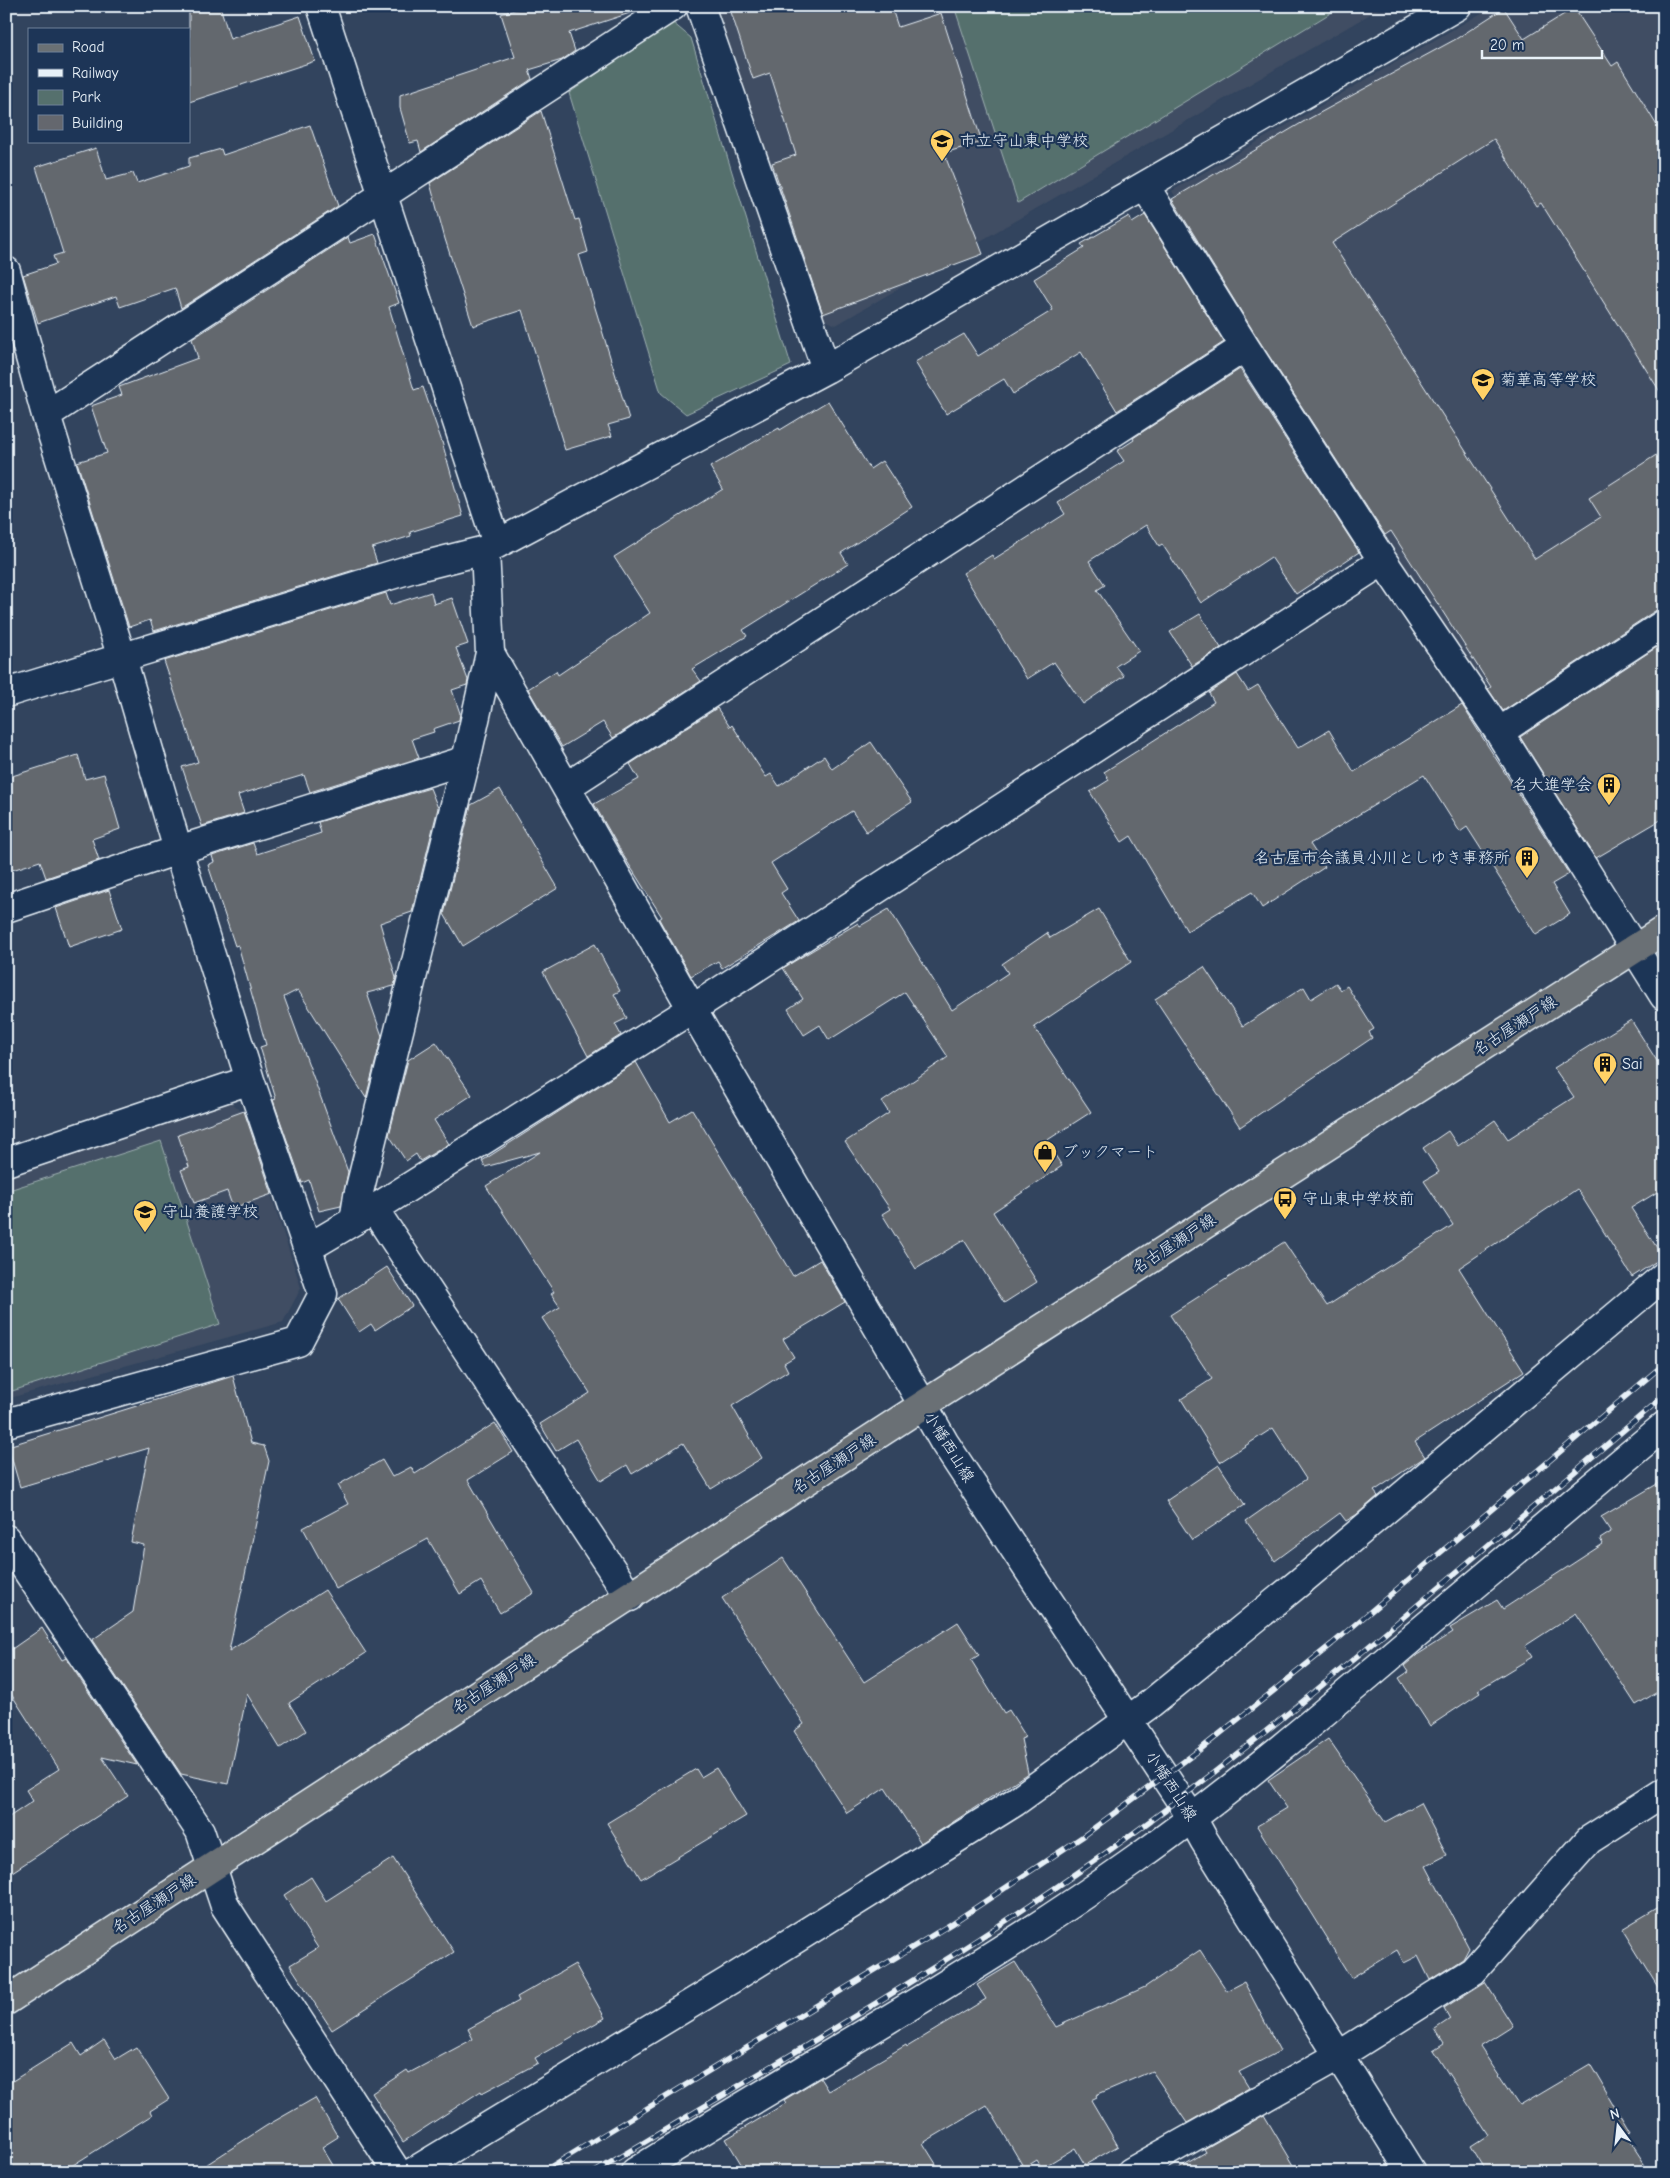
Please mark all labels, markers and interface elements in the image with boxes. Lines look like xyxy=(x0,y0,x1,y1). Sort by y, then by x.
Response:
legend xyxy=(28,28,190,142)
scale bar xyxy=(1482,28,1602,60)
text: 20 m xyxy=(1490,36,1524,54)
text: Road xyxy=(72,38,104,56)
text: Railway xyxy=(72,64,119,82)
text: Park xyxy=(72,88,101,106)
text: Building xyxy=(72,114,123,132)
school or university icon: 市立守山東中学校 xyxy=(929,128,955,162)
place label: 市立守山東中学校 xyxy=(960,132,1088,150)
school or university icon: 菊華高等学校 xyxy=(1470,367,1496,401)
place label: 菊華高等学校 xyxy=(1500,371,1596,389)
building icon: 名大進学会 xyxy=(1596,772,1622,806)
place label: 名大進学会 xyxy=(1512,776,1592,794)
building icon: 名古屋市会議員小川としゆき事務所 xyxy=(1514,845,1540,879)
place label: 名古屋市会議員小川としゆき事務所 xyxy=(1254,849,1510,867)
street label: 名古屋瀬戸線 xyxy=(1470,992,1560,1060)
building icon: Sai xyxy=(1592,1051,1618,1085)
place label: Sai xyxy=(1622,1055,1643,1073)
shop icon: ブックマート xyxy=(1032,1139,1058,1173)
place label: ブックマート xyxy=(1062,1143,1158,1161)
bus stop icon: 守山東中学校前 xyxy=(1272,1186,1298,1220)
place label: 守山東中学校前 xyxy=(1302,1190,1414,1208)
school or university icon: 守山養護学校 xyxy=(132,1199,158,1233)
place label: 守山養護学校 xyxy=(162,1203,258,1221)
street label: 名古屋瀬戸線 xyxy=(1129,1210,1219,1278)
street label: 小幡西山線 xyxy=(920,1408,978,1486)
street label: 名古屋瀬戸線 xyxy=(789,1430,879,1498)
street label: 名古屋瀬戸線 xyxy=(449,1650,539,1718)
street label: 小幡西山線 xyxy=(1142,1748,1200,1824)
street label: 名古屋瀬戸線 xyxy=(109,1870,199,1938)
north arrow xyxy=(1592,2100,1642,2150)
text: N xyxy=(1608,2105,1621,2123)

